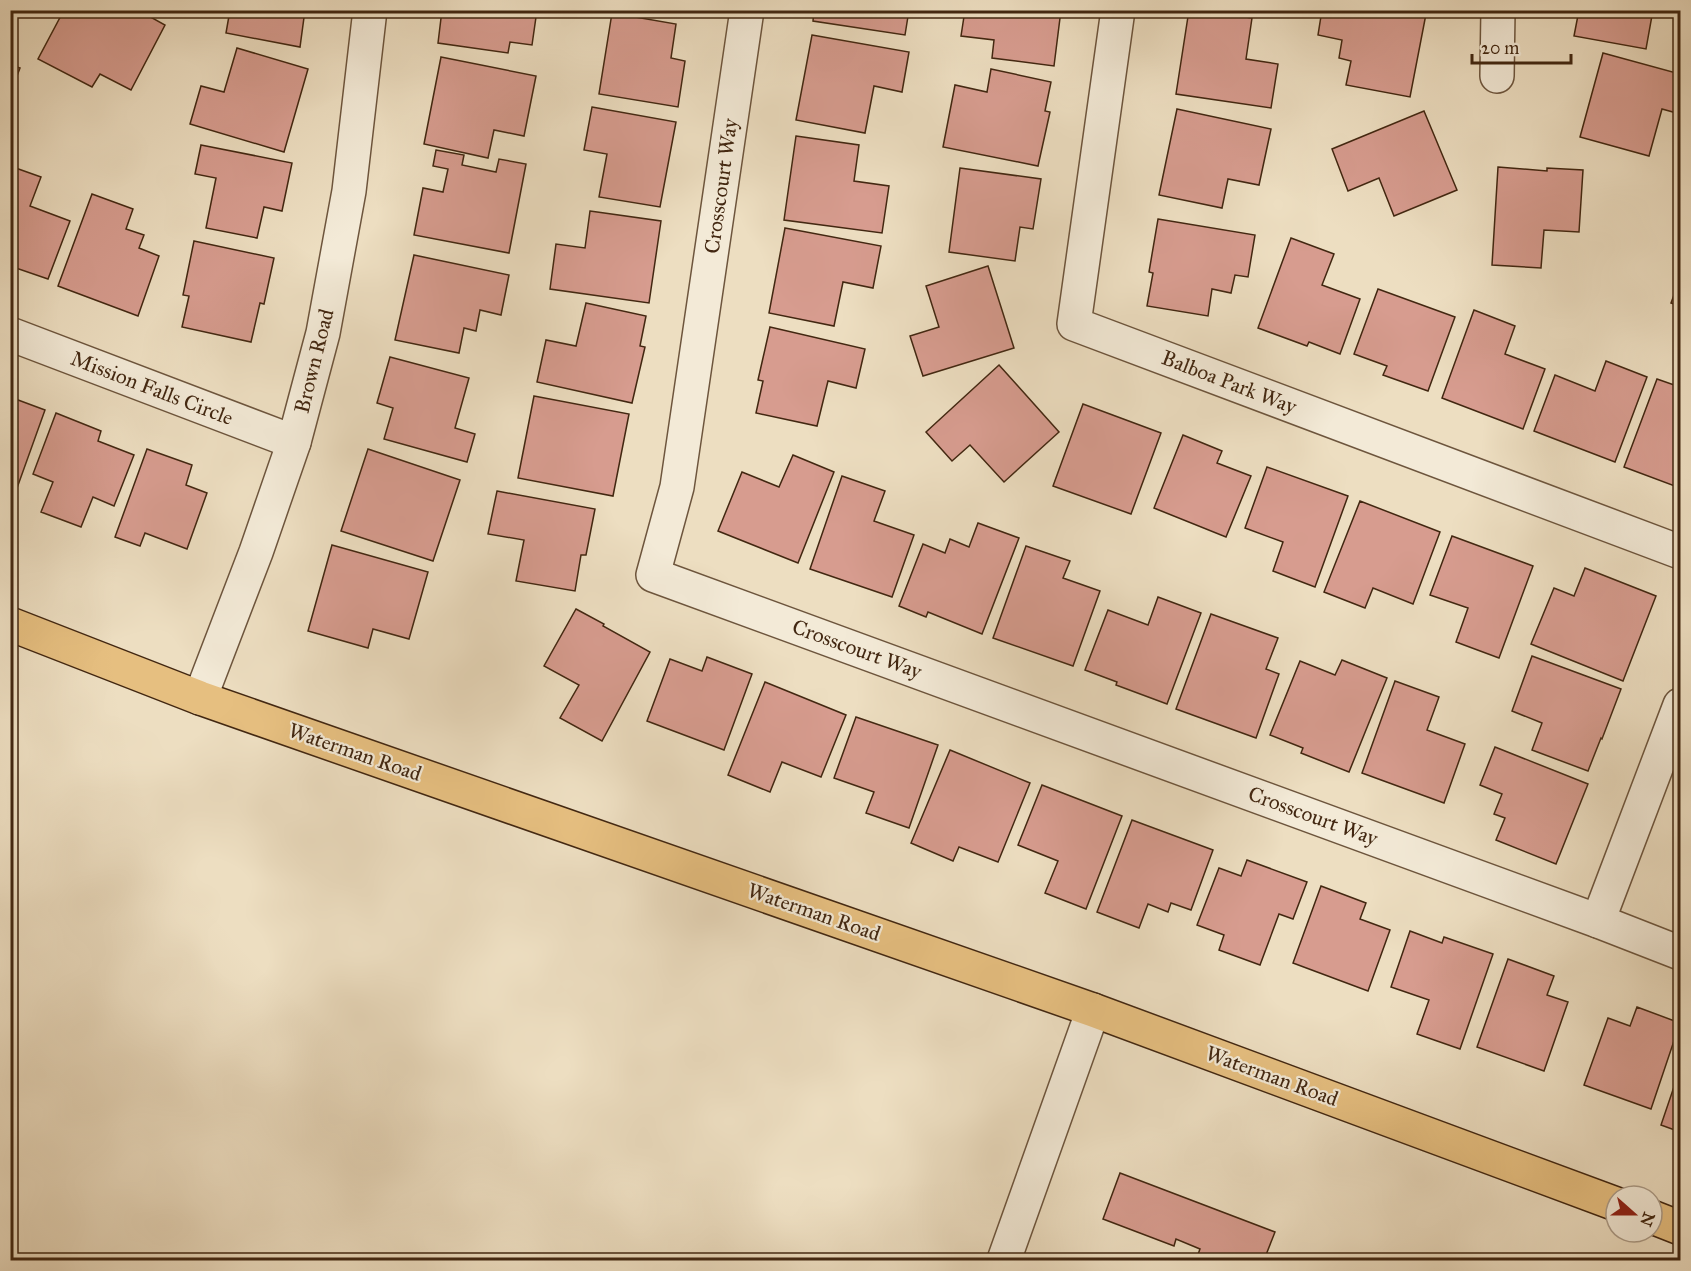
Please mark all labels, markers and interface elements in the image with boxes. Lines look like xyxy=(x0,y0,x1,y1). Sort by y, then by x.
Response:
scale bar xyxy=(1472,27,1571,65)
text: 20 m xyxy=(1481,37,1519,59)
street label: Crosscourt Way xyxy=(699,116,744,255)
street label: Brown Road xyxy=(288,306,340,416)
street label: Balboa Park Way xyxy=(1158,344,1301,420)
street label: Mission Falls Circle xyxy=(67,345,237,431)
street label: Crosscourt Way xyxy=(789,613,926,685)
street label: Waterman Road xyxy=(285,717,425,787)
street label: Crosscourt Way xyxy=(1245,780,1382,852)
street label: Waterman Road xyxy=(744,877,884,947)
street label: Waterman Road xyxy=(1202,1040,1342,1112)
north arrow xyxy=(1604,1184,1664,1244)
text: N xyxy=(1636,1209,1659,1229)

